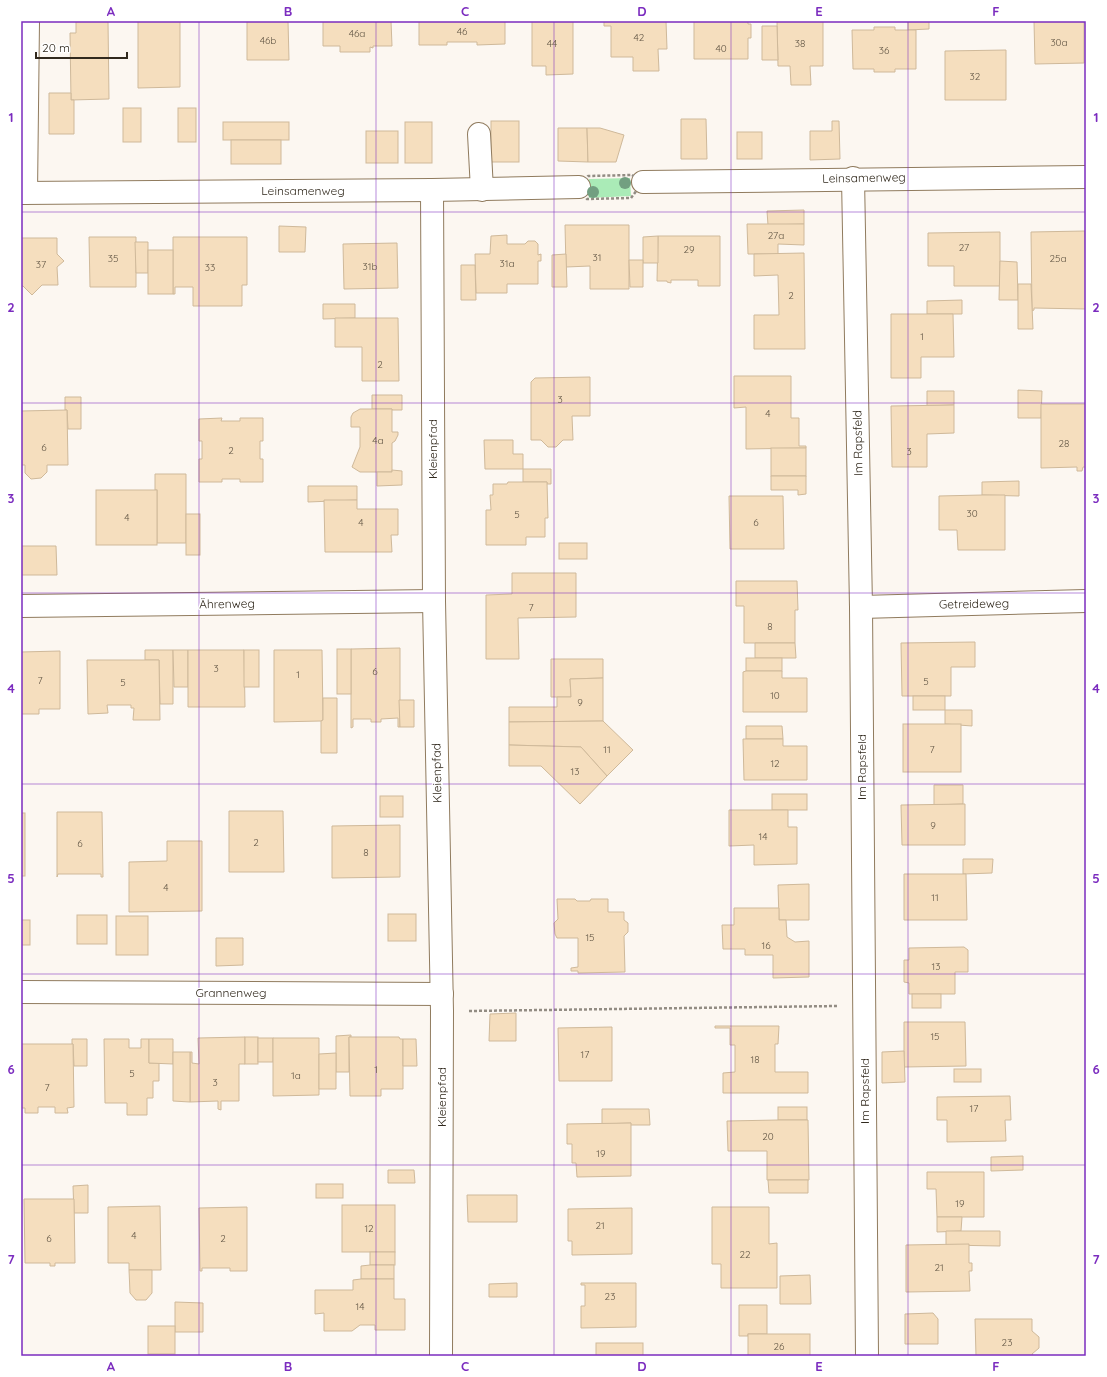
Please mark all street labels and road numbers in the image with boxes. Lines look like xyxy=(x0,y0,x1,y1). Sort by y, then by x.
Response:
street label: Leinsamenweg xyxy=(822,169,906,186)
street label: Leinsamenweg xyxy=(261,183,345,198)
street label: Im Rapsfeld xyxy=(849,410,866,476)
street label: Kleienpfad xyxy=(425,419,440,479)
street label: Getreideweg xyxy=(939,595,1009,612)
street label: Ährenweg xyxy=(199,596,255,611)
street label: Im Rapsfeld xyxy=(854,734,869,800)
street label: Kleienpfad xyxy=(428,743,445,803)
street label: Grannenweg xyxy=(196,985,266,1000)
street label: Im Rapsfeld xyxy=(857,1058,872,1124)
street label: Kleienpfad xyxy=(434,1067,449,1127)

